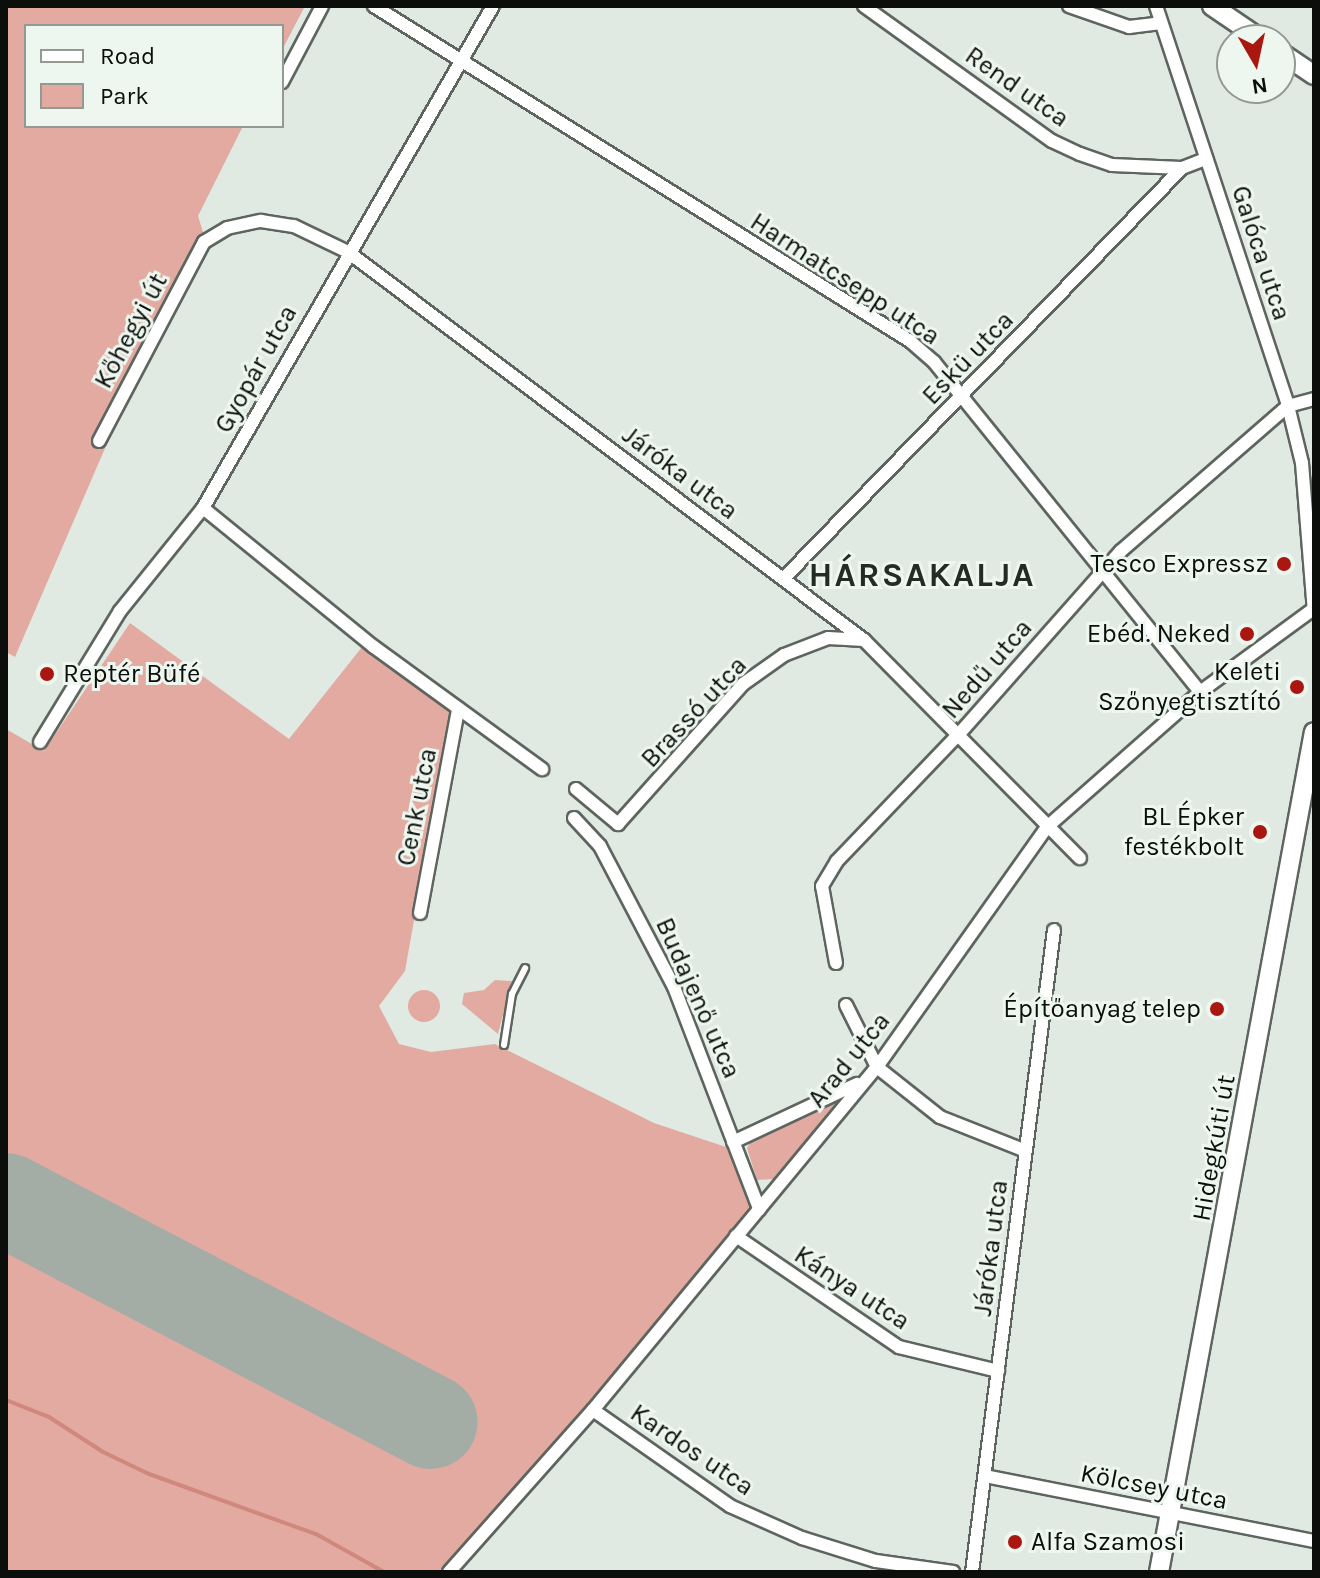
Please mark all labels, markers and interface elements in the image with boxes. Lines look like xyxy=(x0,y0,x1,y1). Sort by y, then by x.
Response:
legend xyxy=(24,24,284,128)
north arrow xyxy=(1216,24,1296,104)
street label: Rend utca xyxy=(959,40,1075,134)
text: Road xyxy=(100,42,155,70)
text: N xyxy=(1250,72,1269,100)
text: Park xyxy=(100,82,149,110)
street label: Galóca utca xyxy=(1225,182,1297,324)
street label: Harmatcsepp utca xyxy=(744,206,946,352)
street label: Kőhegyi út xyxy=(88,268,174,394)
street label: Gyopár utca xyxy=(208,300,304,438)
street label: Eskü utca xyxy=(916,305,1020,411)
street label: Járóka utca xyxy=(616,419,744,527)
place label: Tesco Expressz xyxy=(1091,548,1268,580)
marker: Tesco Expressz xyxy=(1275,555,1293,573)
district label: HÁRSAKALJA xyxy=(809,556,1035,596)
street label: Nedű utca xyxy=(935,613,1039,725)
place label: Ebéd. Neked xyxy=(1087,618,1231,650)
marker: Ebéd. Neked xyxy=(1238,625,1256,643)
street label: Brassó utca xyxy=(635,650,753,774)
place label: Keleti Szőnyegtisztító xyxy=(1098,656,1281,718)
place label: Reptér Büfé xyxy=(63,658,200,690)
marker: Reptér Büfé xyxy=(38,665,56,683)
marker: Keleti Szőnyegtisztító xyxy=(1288,678,1306,696)
street label: Cenk utca xyxy=(390,746,444,868)
place label: BL Épker festékbolt xyxy=(1124,801,1244,862)
marker: BL Épker festékbolt xyxy=(1251,823,1269,841)
street label: Budajenő utca xyxy=(649,913,747,1083)
place label: Építőanyag telep xyxy=(1003,993,1201,1025)
marker: Építőanyag telep xyxy=(1208,1000,1226,1018)
street label: Arad utca xyxy=(801,1006,897,1114)
street label: Hidegkúti út xyxy=(1186,1072,1242,1224)
street label: Járóka utca xyxy=(967,1178,1015,1318)
street label: Kánya utca xyxy=(788,1239,916,1337)
street label: Kardos utca xyxy=(624,1397,760,1503)
street label: Kölcsey utca xyxy=(1078,1457,1230,1517)
place label: Alfa Szamosi xyxy=(1031,1526,1185,1558)
marker: Alfa Szamosi xyxy=(1006,1533,1024,1551)

